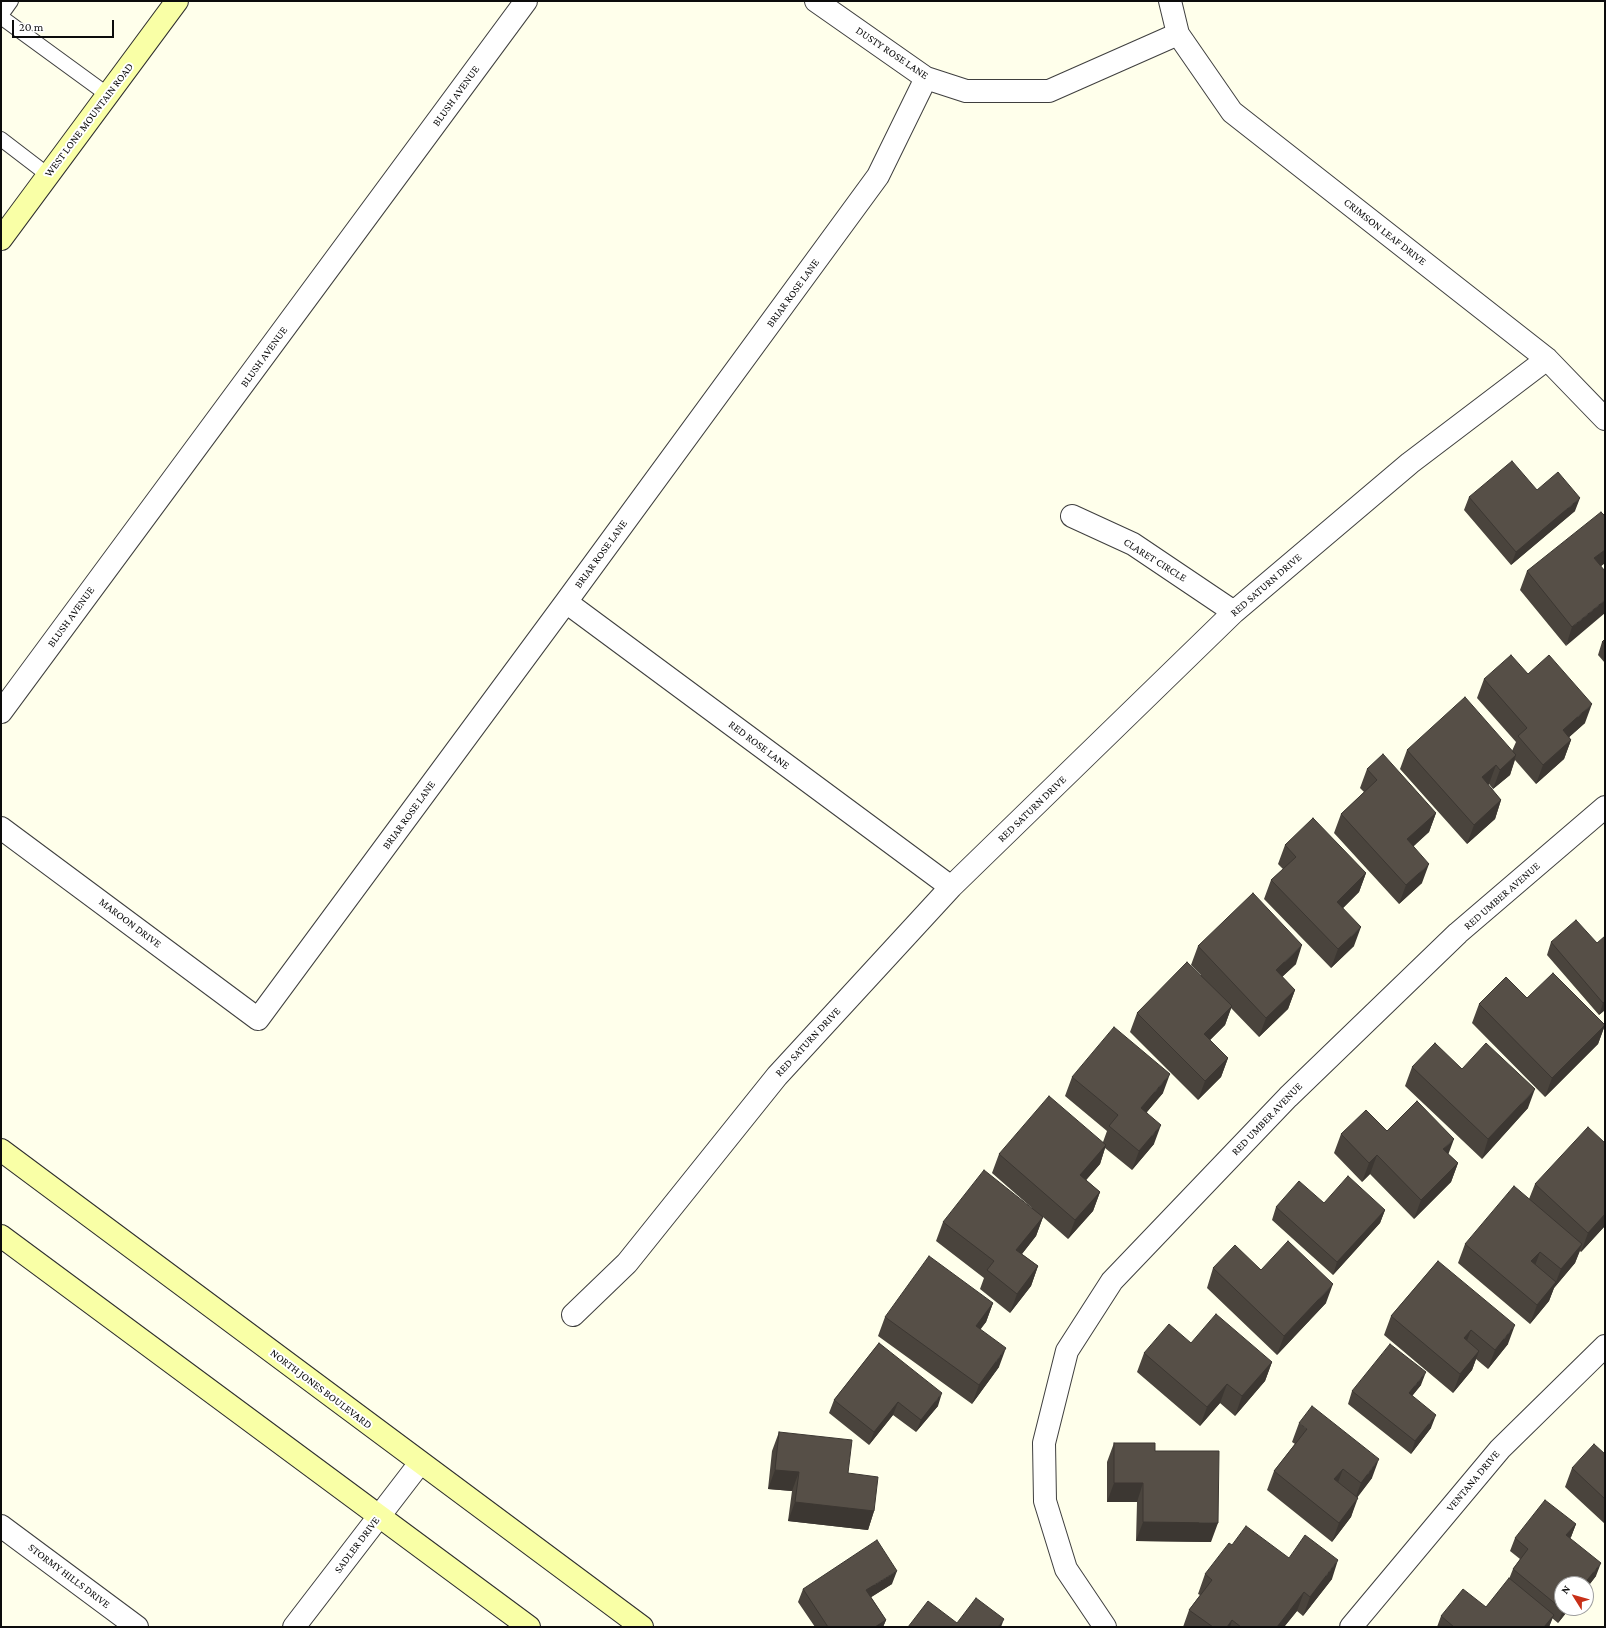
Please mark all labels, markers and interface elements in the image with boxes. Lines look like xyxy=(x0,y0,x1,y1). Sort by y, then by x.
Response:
scale bar xyxy=(14,12,116,38)
text: 20 m xyxy=(19,20,43,34)
street label: DUSTY ROSE LANE xyxy=(853,24,931,82)
street label: WEST LONE MOUNTAIN ROAD xyxy=(42,60,136,180)
street label: BLUSH AVENUE xyxy=(430,63,482,129)
street label: CRIMSON LEAF DRIVE xyxy=(1341,196,1429,268)
street label: BRIAR ROSE LANE xyxy=(764,256,822,330)
street label: BLUSH AVENUE xyxy=(238,324,290,390)
street label: BRIAR ROSE LANE xyxy=(572,517,630,591)
street label: CLARET CIRCLE xyxy=(1121,535,1189,585)
street label: RED SATURN DRIVE xyxy=(1228,551,1304,619)
street label: BLUSH AVENUE xyxy=(45,584,97,650)
street label: RED ROSE LANE xyxy=(726,718,792,772)
street label: RED SATURN DRIVE xyxy=(995,773,1069,845)
street label: BRIAR ROSE LANE xyxy=(380,778,438,852)
street label: RED UMBER AVENUE xyxy=(1461,859,1543,933)
street label: MAROON DRIVE xyxy=(96,895,164,951)
street label: RED SATURN DRIVE xyxy=(772,1005,844,1079)
street label: RED UMBER AVENUE xyxy=(1229,1080,1305,1158)
street label: NORTH JONES BOULEVARD xyxy=(267,1346,375,1432)
street label: VENTANA DRIVE xyxy=(1444,1448,1502,1514)
street label: SADLER DRIVE xyxy=(331,1514,383,1576)
street label: STORMY HILLS DRIVE xyxy=(25,1541,113,1611)
north arrow xyxy=(1554,1576,1594,1616)
text: N xyxy=(1558,1583,1572,1596)

